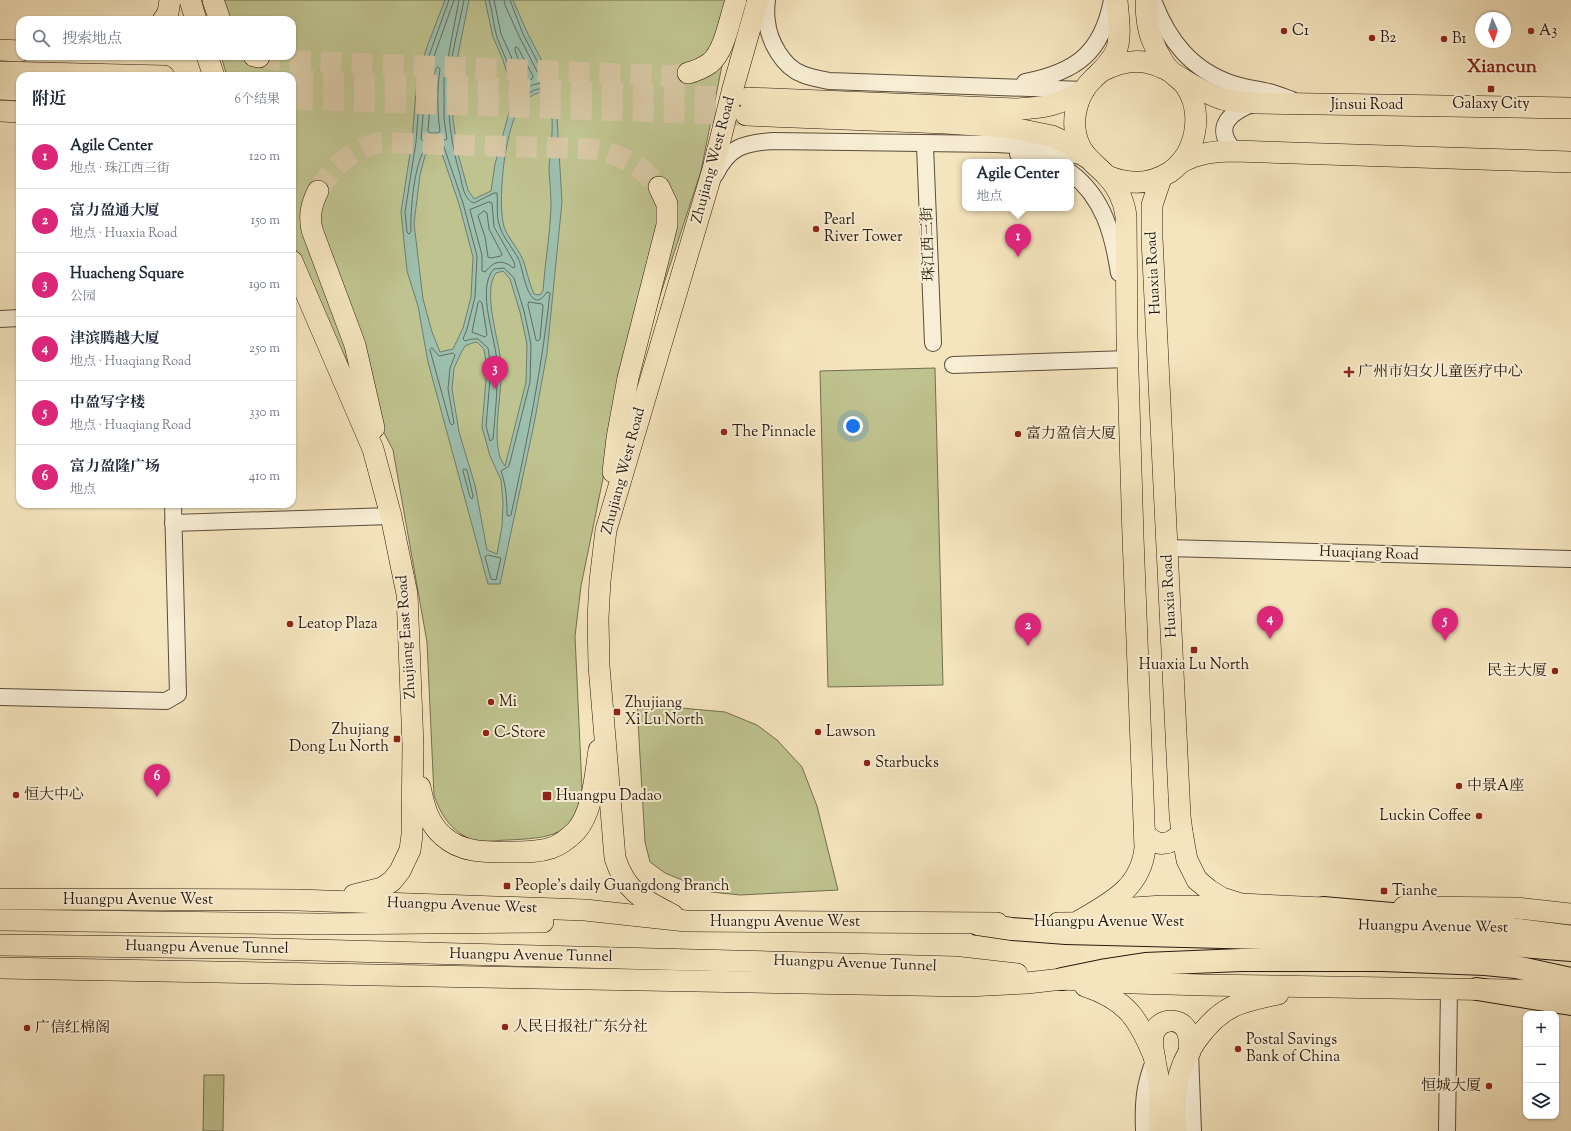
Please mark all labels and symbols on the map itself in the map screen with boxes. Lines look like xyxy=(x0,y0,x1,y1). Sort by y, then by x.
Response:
north arrow xyxy=(1475,12,1511,48)
place label: C1 xyxy=(1292,21,1309,42)
place label: A3 xyxy=(1539,21,1557,42)
marker: C1 xyxy=(1279,26,1289,36)
marker: A3 xyxy=(1526,26,1536,36)
place label: B2 xyxy=(1380,28,1396,49)
place label: B1 xyxy=(1452,29,1467,50)
marker: B2 xyxy=(1367,33,1377,43)
marker: B1 xyxy=(1439,34,1449,44)
district label: Xiancun xyxy=(1467,54,1538,81)
marker: Galaxy City xyxy=(1486,84,1496,94)
street label: Zhujiang West Road xyxy=(687,94,741,226)
place label: Galaxy City xyxy=(1452,94,1530,115)
street label: Jinsui Road xyxy=(1329,95,1404,116)
street label: 珠江西三街 xyxy=(917,206,941,282)
place label: Pearl River Tower xyxy=(824,210,903,248)
marker: Pearl River Tower xyxy=(811,224,821,234)
pin: 1 xyxy=(1005,224,1031,257)
street label: Huaxia Road xyxy=(1141,230,1167,315)
pin: 3 xyxy=(482,356,508,389)
place label: 广州市妇女儿童医疗中心 xyxy=(1358,362,1523,383)
marker: 广州市妇女儿童医疗中心 xyxy=(1343,366,1355,378)
street label: Zhujiang West Road xyxy=(597,405,651,537)
your location xyxy=(843,416,863,436)
place label: The Pinnacle xyxy=(732,422,816,443)
place label: 富力盈信大厦 xyxy=(1026,424,1116,445)
marker: The Pinnacle xyxy=(719,427,729,437)
marker: 富力盈信大厦 xyxy=(1013,429,1023,439)
street label: Huaqiang Road xyxy=(1319,542,1420,566)
street label: Huaxia Road xyxy=(1157,553,1183,638)
street label: Zhujiang East Road xyxy=(392,574,422,700)
pin: 4 xyxy=(1257,606,1283,639)
pin: 5 xyxy=(1432,608,1458,641)
pin: 2 xyxy=(1015,613,1041,646)
place label: Leatop Plaza xyxy=(298,614,378,635)
marker: Leatop Plaza xyxy=(285,619,295,629)
marker: Huaxia Lu North xyxy=(1189,645,1199,655)
place label: Huaxia Lu North xyxy=(1139,655,1249,676)
place label: 民主大厦 xyxy=(1487,661,1547,682)
marker: 民主大厦 xyxy=(1550,666,1560,676)
place label: Mi xyxy=(499,692,517,713)
place label: Zhujiang Xi Lu North xyxy=(625,693,704,731)
marker: Mi xyxy=(486,697,496,707)
marker: Zhujiang Xi Lu North xyxy=(612,707,622,717)
place label: Zhujiang Dong Lu North xyxy=(289,720,389,758)
place label: Lawson xyxy=(826,722,876,743)
place label: C-Store xyxy=(494,723,546,744)
marker: Lawson xyxy=(813,727,823,737)
marker: C-Store xyxy=(481,728,491,738)
marker: Zhujiang Dong Lu North xyxy=(392,734,402,744)
place label: Starbucks xyxy=(875,753,939,774)
marker: Starbucks xyxy=(862,758,872,768)
pin: 6 xyxy=(144,764,170,797)
place label: 中景A座 xyxy=(1467,776,1524,797)
marker: 中景A座 xyxy=(1454,781,1464,791)
place label: 恒大中心 xyxy=(24,785,84,806)
place label: Huangpu Dadao xyxy=(556,786,662,807)
marker: 恒大中心 xyxy=(11,790,21,800)
marker: Huangpu Dadao xyxy=(541,790,553,802)
place label: Luckin Coffee xyxy=(1379,806,1471,827)
marker: Luckin Coffee xyxy=(1474,811,1484,821)
place label: People's daily Guangdong Branch xyxy=(515,876,730,897)
marker: People's daily Guangdong Branch xyxy=(502,881,512,891)
place label: Tianhe xyxy=(1392,881,1438,902)
marker: Tianhe xyxy=(1379,886,1389,896)
street label: Huangpu Avenue West xyxy=(63,890,213,911)
street label: Huangpu Avenue West xyxy=(387,893,537,919)
street label: Huangpu Avenue West xyxy=(710,912,860,933)
street label: Huangpu Avenue West xyxy=(1034,912,1184,933)
street label: Huangpu Avenue West xyxy=(1358,915,1508,939)
street label: Huangpu Avenue Tunnel xyxy=(125,936,289,960)
street label: Huangpu Avenue Tunnel xyxy=(449,944,613,968)
street label: Huangpu Avenue Tunnel xyxy=(773,951,937,977)
place label: 人民日报社广东分社 xyxy=(513,1017,648,1038)
place label: 广信红棉阁 xyxy=(35,1018,110,1039)
marker: 人民日报社广东分社 xyxy=(500,1022,510,1032)
marker: 广信红棉阁 xyxy=(22,1023,32,1033)
place label: Postal Savings Bank of China xyxy=(1246,1030,1340,1068)
marker: Postal Savings Bank of China xyxy=(1233,1044,1243,1054)
place label: 恒城大厦 xyxy=(1421,1076,1481,1097)
marker: 恒城大厦 xyxy=(1484,1081,1494,1091)

